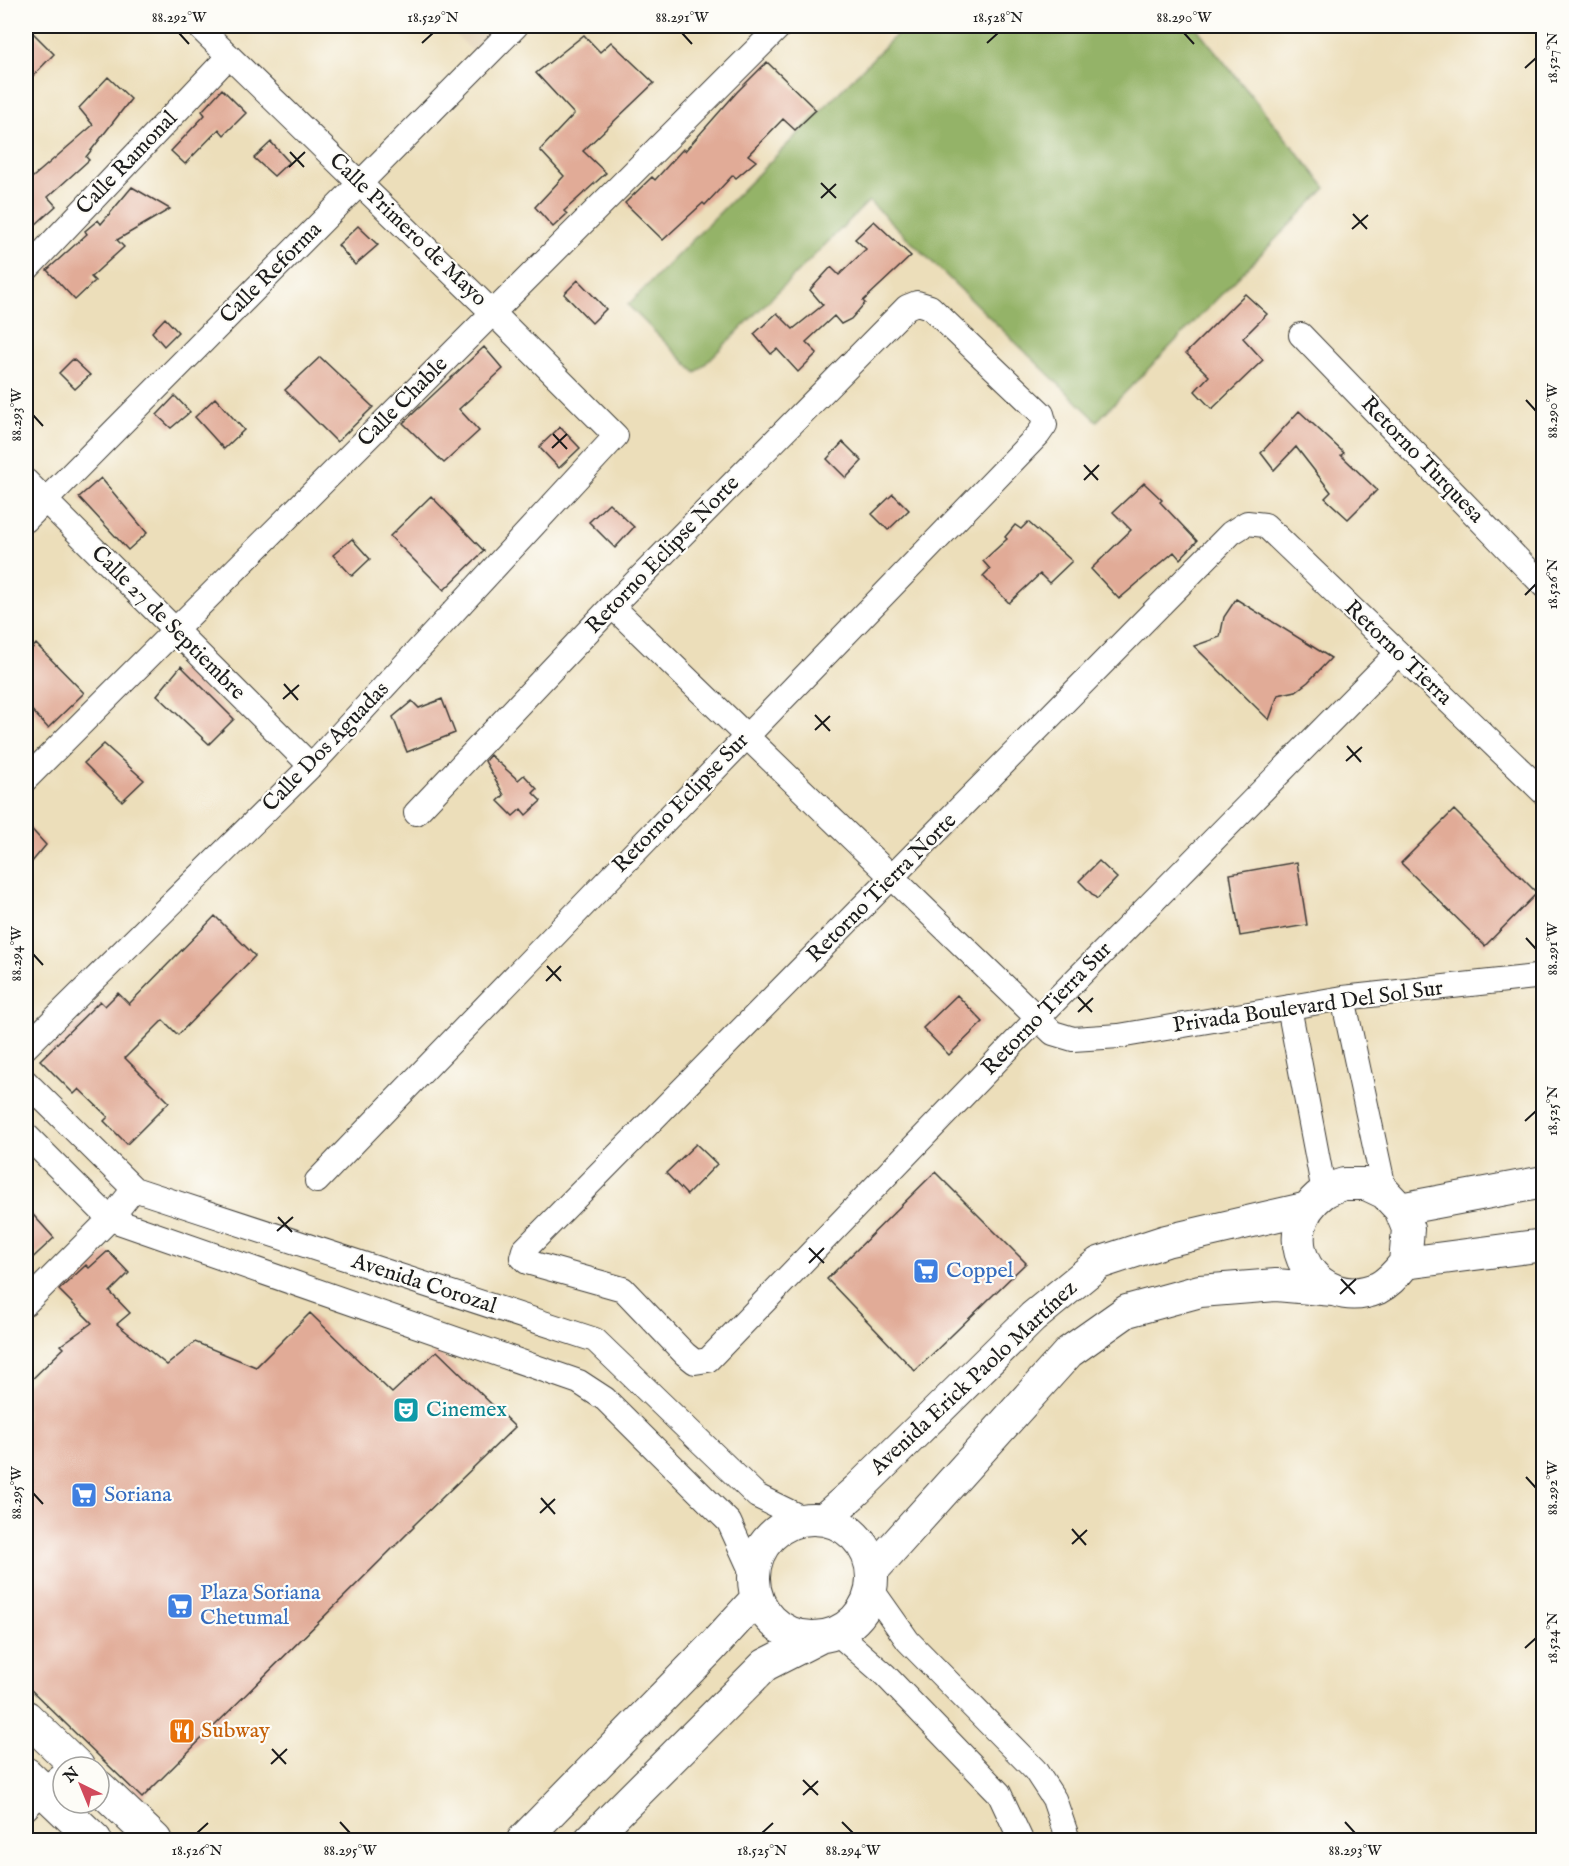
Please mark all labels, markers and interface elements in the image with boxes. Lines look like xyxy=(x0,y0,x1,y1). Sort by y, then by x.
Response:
text: 88.292°W xyxy=(152,8,207,27)
text: 18.529°N xyxy=(407,8,459,27)
text: 88.291°W xyxy=(655,8,709,27)
text: 18.528°N xyxy=(973,8,1023,27)
text: 88.290°W xyxy=(1157,8,1212,27)
text: 18.527°N xyxy=(1543,32,1562,84)
street label: Calle Ramonal xyxy=(70,105,184,221)
street label: Calle Primero de Mayo xyxy=(323,147,493,313)
street label: Calle Reforma xyxy=(214,216,328,330)
street label: Calle Chable xyxy=(352,351,454,453)
text: 88.290°W xyxy=(1543,383,1562,439)
text: 88.293°W xyxy=(7,388,26,442)
street label: Retorno Turquesa xyxy=(1354,391,1490,530)
street label: Retorno Eclipse Norte xyxy=(580,470,746,640)
street label: Calle 27 de Septiembre xyxy=(85,540,251,706)
text: 18.526°N xyxy=(1543,558,1562,610)
street label: Retorno Tierra xyxy=(1338,594,1458,712)
street label: Calle Dos Aguadas xyxy=(257,676,395,818)
street label: Retorno Eclipse Sur xyxy=(607,727,755,879)
street label: Retorno Tierra Norte xyxy=(801,807,963,969)
text: 88.291°W xyxy=(1543,922,1562,976)
text: 88.294°W xyxy=(7,926,26,981)
street label: Retorno Tierra Sur xyxy=(976,936,1118,1082)
street label: Privada Boulevard Del Sol Sur xyxy=(1171,974,1445,1040)
text: 18.525°N xyxy=(1543,1086,1562,1136)
street label: Avenida Corozal xyxy=(347,1247,500,1321)
supermarket icon: Coppel xyxy=(911,1256,941,1286)
place label: Coppel xyxy=(946,1257,1014,1285)
street label: Avenida Erick Paolo Martínez xyxy=(864,1275,1083,1482)
theatre icon: Cinemex xyxy=(391,1395,421,1425)
place label: Cinemex xyxy=(426,1396,507,1424)
text: 88.292°W xyxy=(1543,1460,1562,1515)
text: 88.295°W xyxy=(7,1466,26,1520)
supermarket icon: Soriana xyxy=(69,1480,99,1510)
place label: Soriana xyxy=(104,1481,172,1509)
place label: Plaza Soriana Chetumal xyxy=(200,1579,321,1632)
supermarket icon: Plaza Soriana Chetumal xyxy=(165,1591,195,1621)
text: 18.524°N xyxy=(1543,1612,1562,1664)
restaurant icon: Subway xyxy=(167,1716,197,1746)
place label: Subway xyxy=(201,1717,270,1745)
north arrow xyxy=(51,1755,111,1815)
text: N xyxy=(60,1763,84,1788)
text: 18.526°N xyxy=(171,1841,223,1860)
text: 88.295°W xyxy=(323,1841,377,1860)
text: 18.525°N xyxy=(737,1841,787,1860)
text: 88.294°W xyxy=(826,1841,881,1860)
text: 88.293°W xyxy=(1328,1841,1382,1860)

